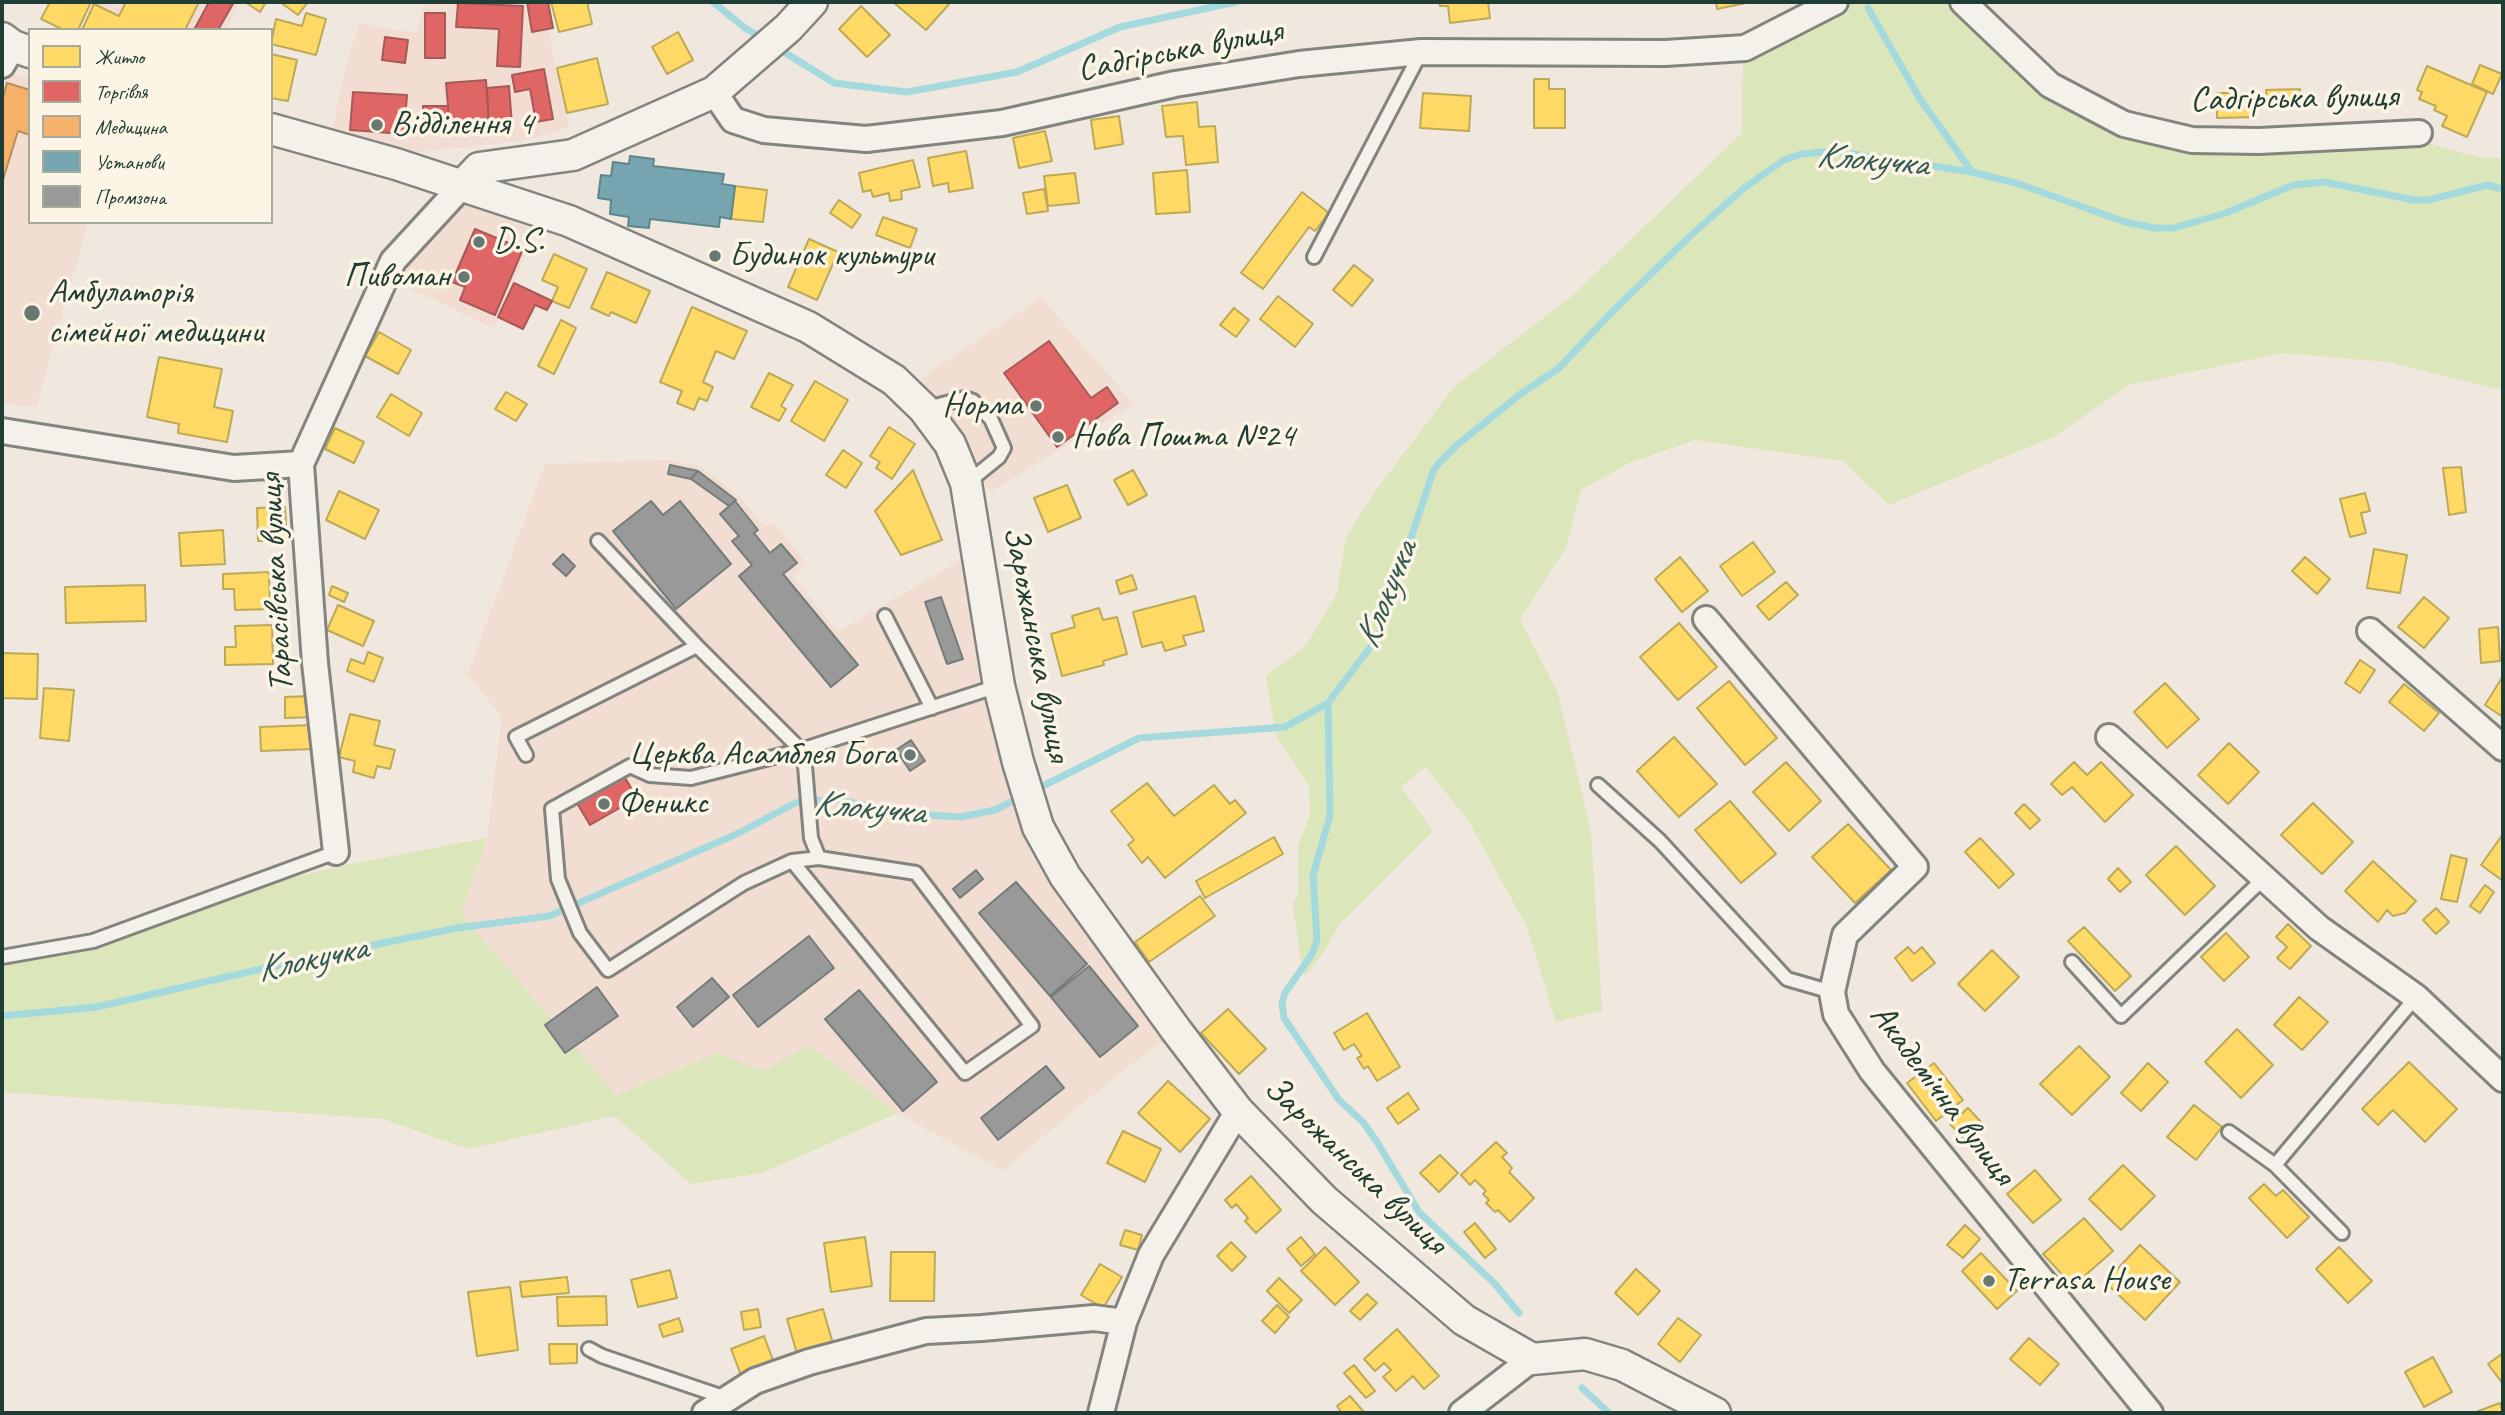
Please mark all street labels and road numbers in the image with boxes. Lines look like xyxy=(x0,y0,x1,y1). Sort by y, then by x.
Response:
street label: Садгірська вулиця xyxy=(1074,11,1286,91)
street label: Садгірська вулиця xyxy=(2190,76,2398,122)
street label: Тарасівська вулиця xyxy=(250,473,304,693)
street label: Зарожанська вулиця xyxy=(993,523,1079,765)
street label: Академічна вулиця xyxy=(1860,996,2024,1194)
street label: Зарожанська вулиця xyxy=(1254,1068,1456,1264)

